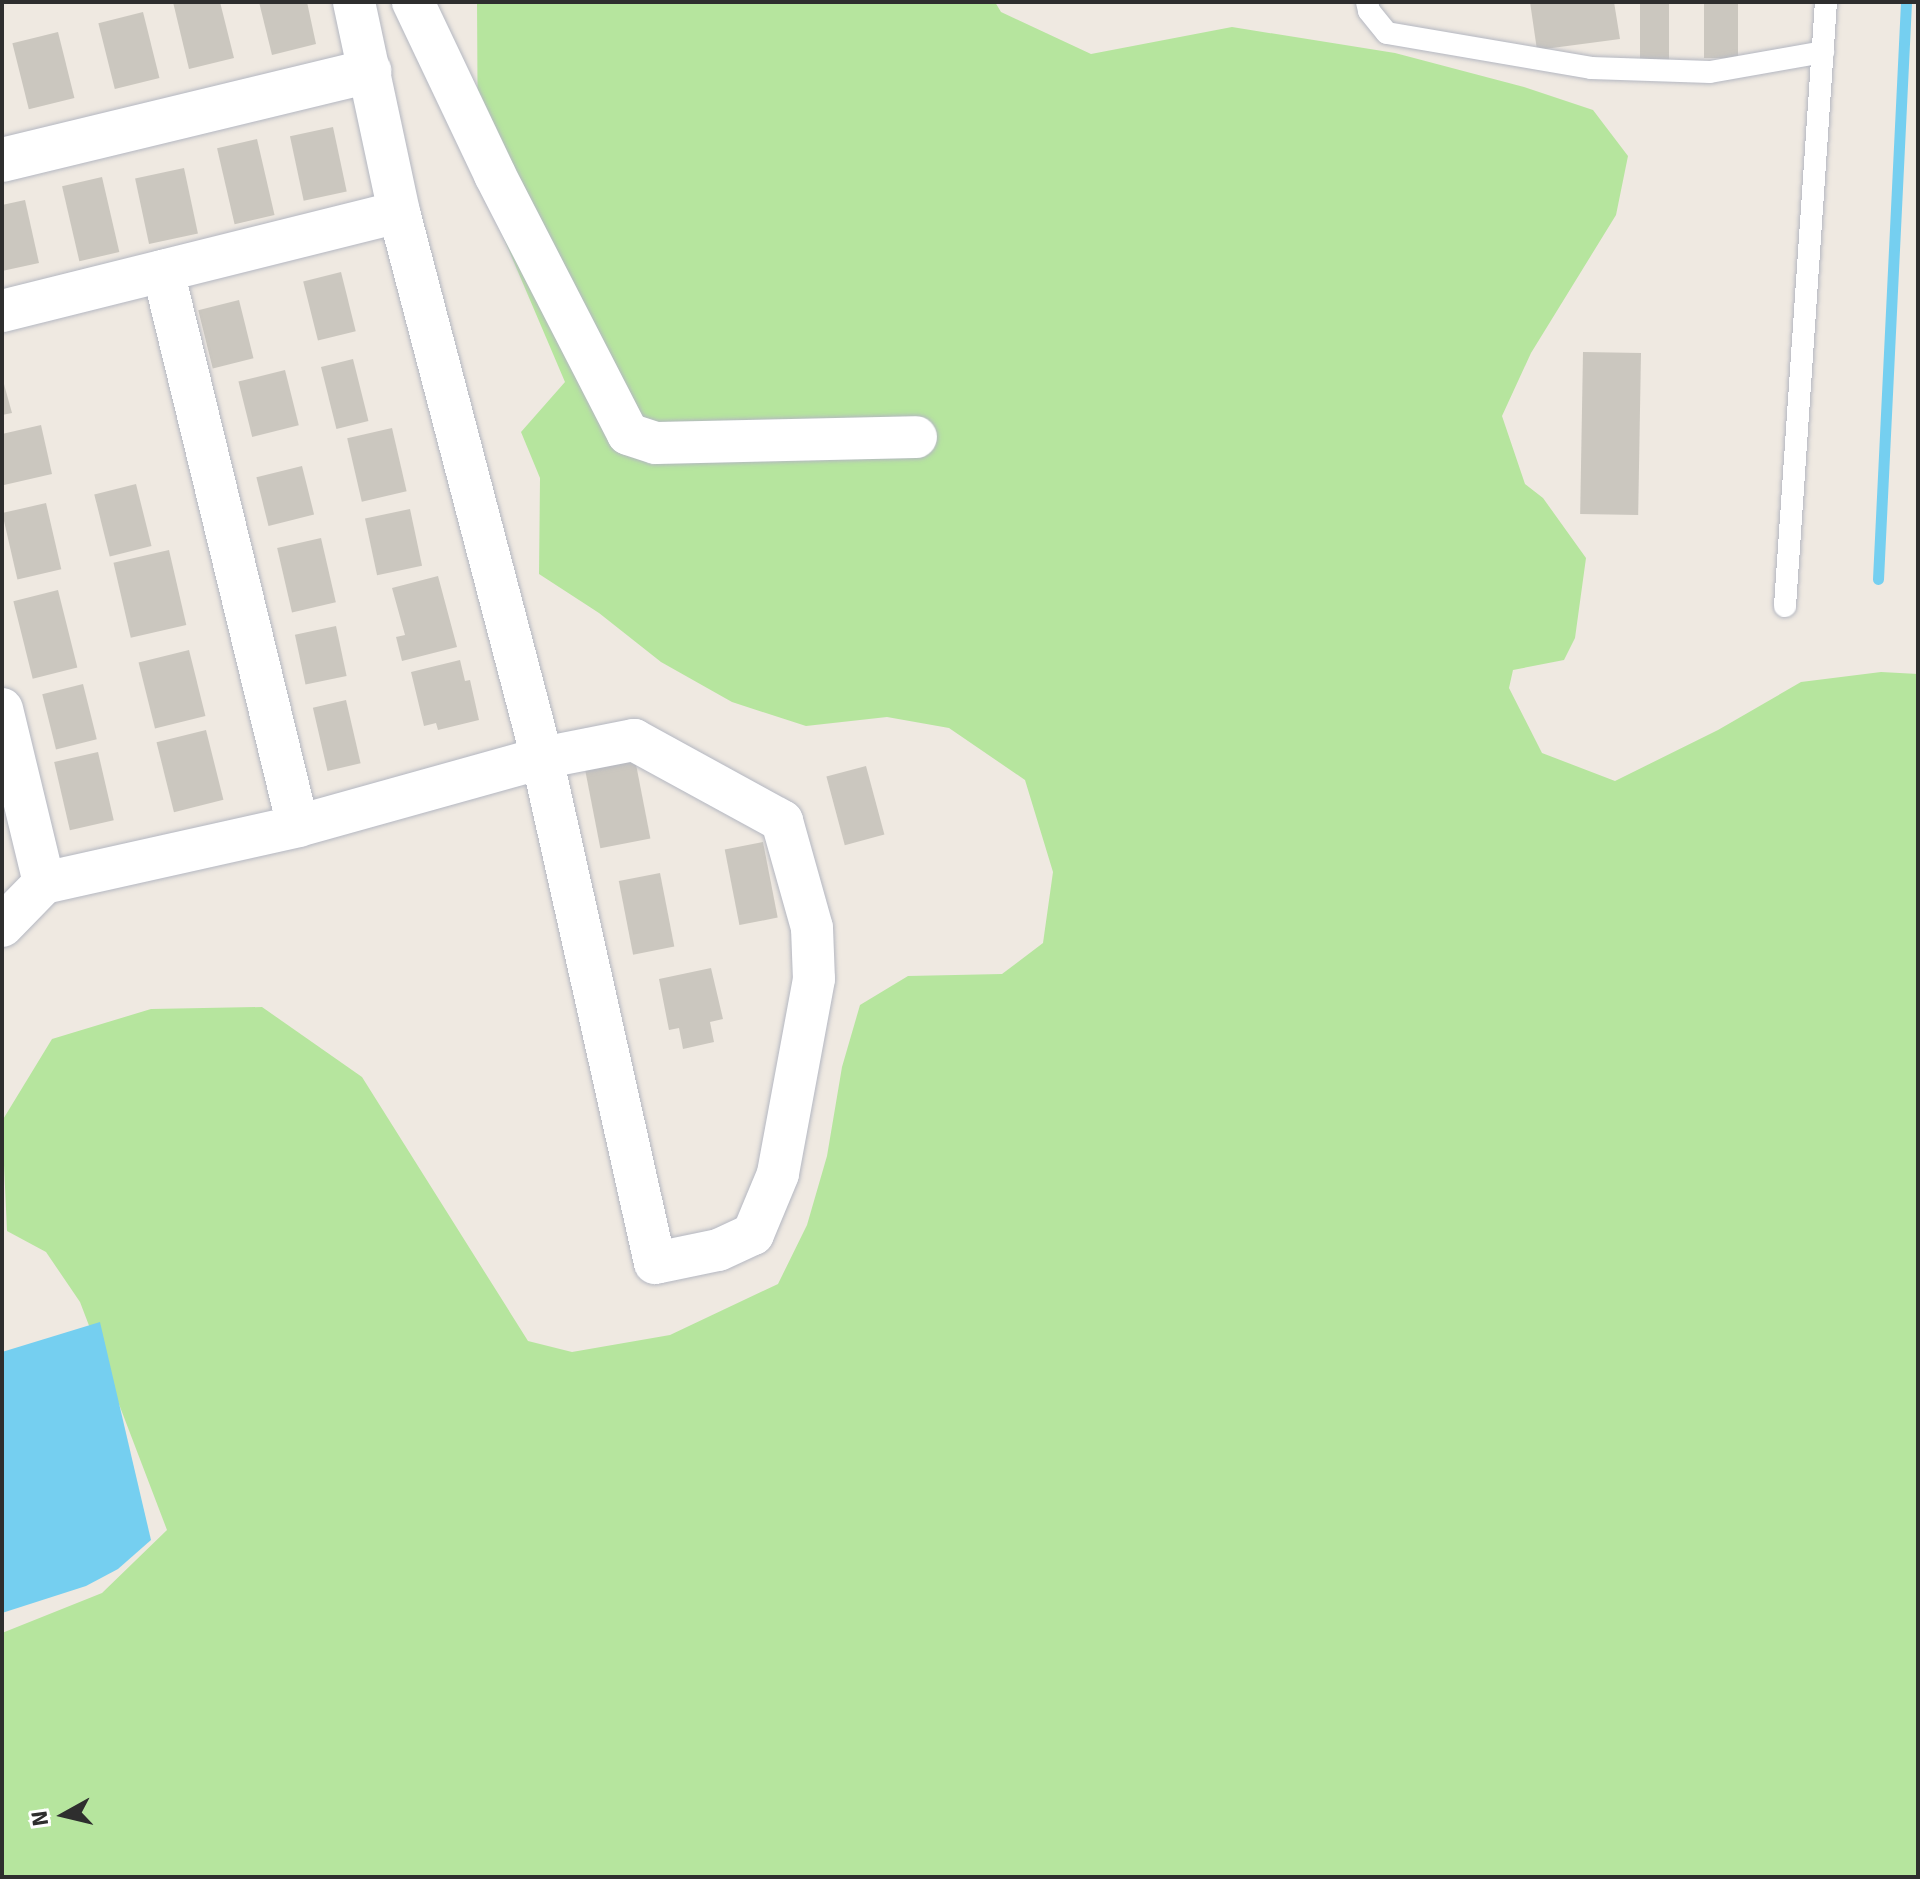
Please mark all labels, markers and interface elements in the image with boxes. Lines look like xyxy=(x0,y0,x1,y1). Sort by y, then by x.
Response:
north arrow xyxy=(24,1775,104,1855)
text: N xyxy=(25,1809,54,1828)

